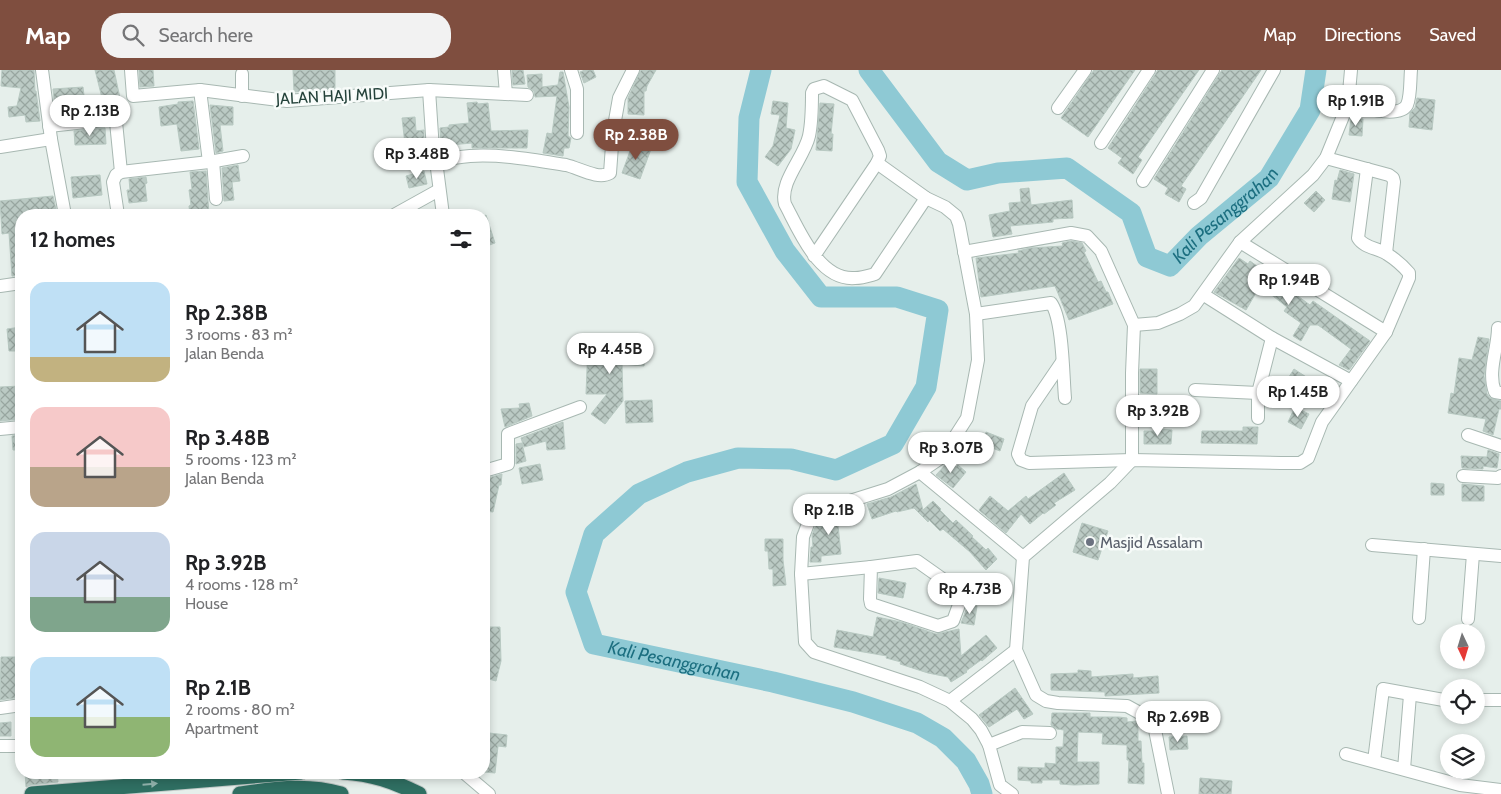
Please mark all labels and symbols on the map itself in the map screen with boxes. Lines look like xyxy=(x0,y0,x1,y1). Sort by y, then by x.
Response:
street label: JALAN HAJI MIDI xyxy=(274,84,389,108)
pin: Rp 1.91B xyxy=(1304,85,1408,127)
pin: Rp 2.13B xyxy=(38,94,142,137)
pin: Rp 2.38B xyxy=(584,118,688,161)
pin: Rp 3.48B xyxy=(365,138,469,180)
water label: Kali Pesanggrahan xyxy=(1167,164,1284,268)
pin: Rp 1.94B xyxy=(1237,264,1341,306)
pin: Rp 4.45B xyxy=(558,332,662,375)
pin: Rp 1.45B xyxy=(1246,376,1350,418)
pin: Rp 3.92B xyxy=(1106,394,1210,437)
pin: Rp 3.07B xyxy=(899,432,1003,474)
pin: Rp 2.1B xyxy=(783,494,875,536)
place label: Masjid Assalam xyxy=(1100,533,1203,552)
marker: Masjid Assalam xyxy=(1084,536,1096,548)
pin: Rp 4.73B xyxy=(918,572,1022,615)
north arrow xyxy=(1440,624,1485,669)
water label: Kali Pesanggrahan xyxy=(606,636,742,686)
pin: Rp 2.69B xyxy=(1126,700,1230,743)
one-way arrow xyxy=(142,780,158,788)

